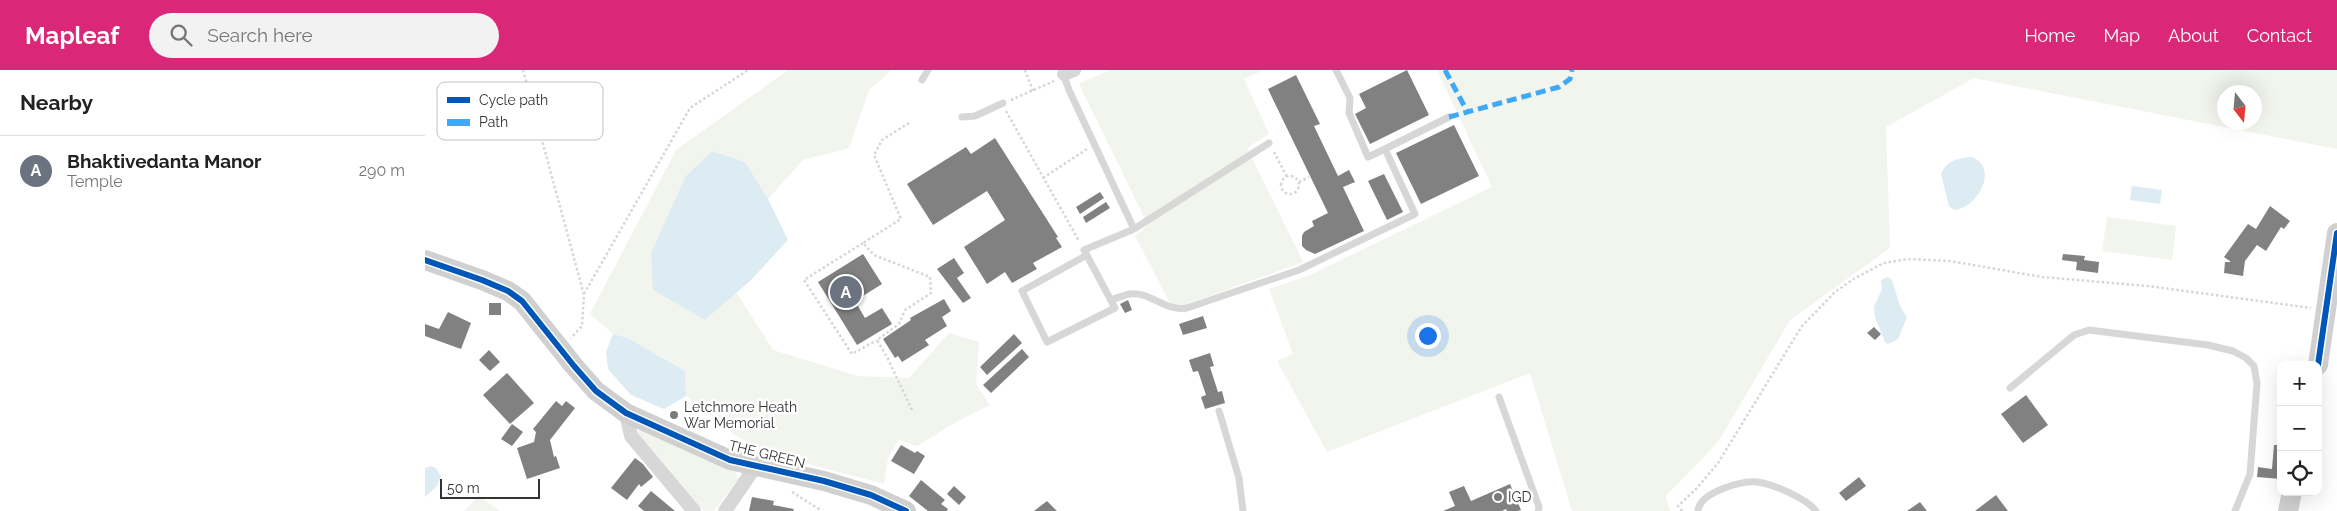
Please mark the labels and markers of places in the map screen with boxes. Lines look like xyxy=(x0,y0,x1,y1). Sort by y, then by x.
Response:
pin: A xyxy=(830,273,862,311)
place label: Letchmore Heath War Memorial xyxy=(684,399,797,431)
marker: Letchmore Heath War Memorial xyxy=(668,409,680,421)
place label: IGD xyxy=(1508,489,1532,505)
marker: IGD xyxy=(1492,491,1504,503)

